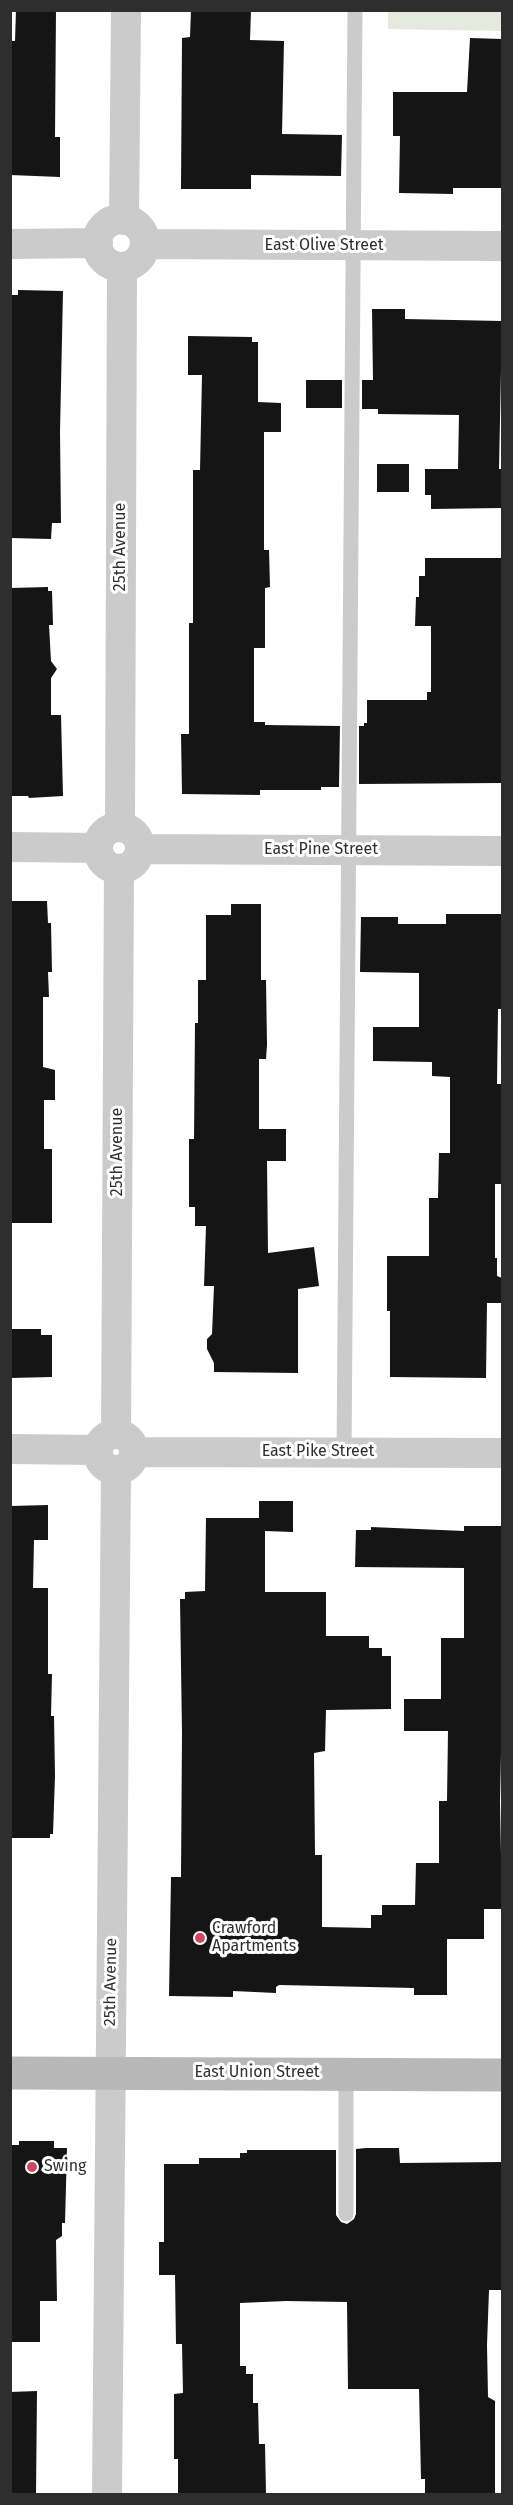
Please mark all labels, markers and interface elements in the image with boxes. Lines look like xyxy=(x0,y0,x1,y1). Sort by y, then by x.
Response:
street label: East Olive Street xyxy=(265,236,383,256)
street label: 25th Avenue xyxy=(111,503,131,591)
street label: East Pine Street xyxy=(264,840,378,860)
street label: 25th Avenue xyxy=(108,1108,128,1196)
street label: East Pike Street xyxy=(262,1442,374,1462)
place label: Crawford Apartments xyxy=(212,1919,296,1957)
marker: Crawford Apartments xyxy=(193,1931,207,1945)
street label: 25th Avenue xyxy=(101,1938,121,2026)
street label: East Union Street xyxy=(194,2063,320,2083)
place label: Swing xyxy=(44,2157,86,2177)
marker: Swing xyxy=(25,2160,39,2174)

